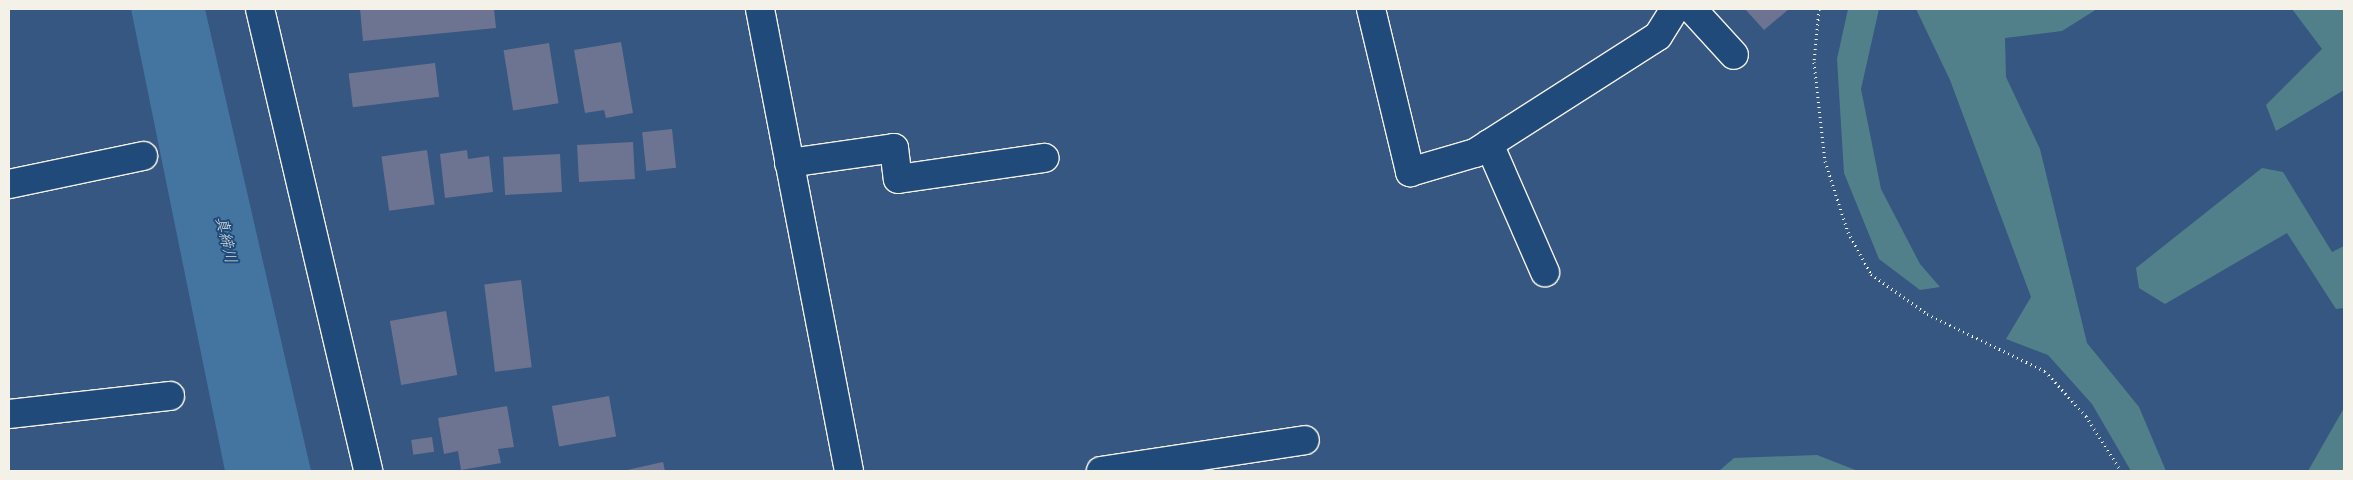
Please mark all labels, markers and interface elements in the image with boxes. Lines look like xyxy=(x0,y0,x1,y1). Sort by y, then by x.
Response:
water label: 真締川 xyxy=(210,214,240,266)

